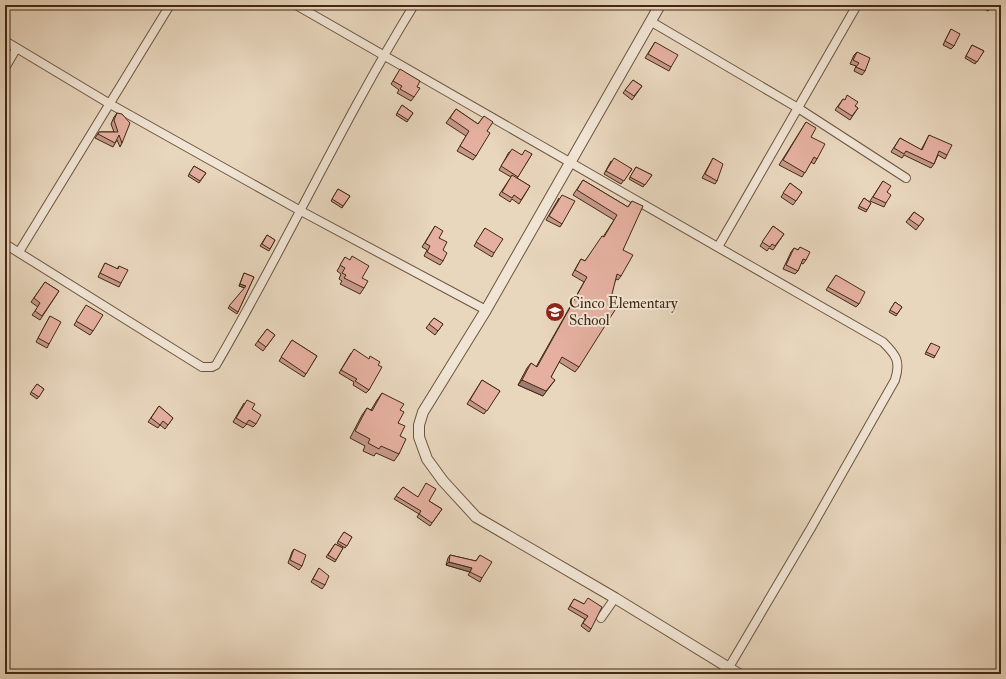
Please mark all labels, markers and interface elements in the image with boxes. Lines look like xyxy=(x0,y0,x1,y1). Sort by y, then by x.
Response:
place label: Cinco Elementary School xyxy=(569,294,678,330)
school or university icon: Cinco Elementary School xyxy=(544,301,566,323)

